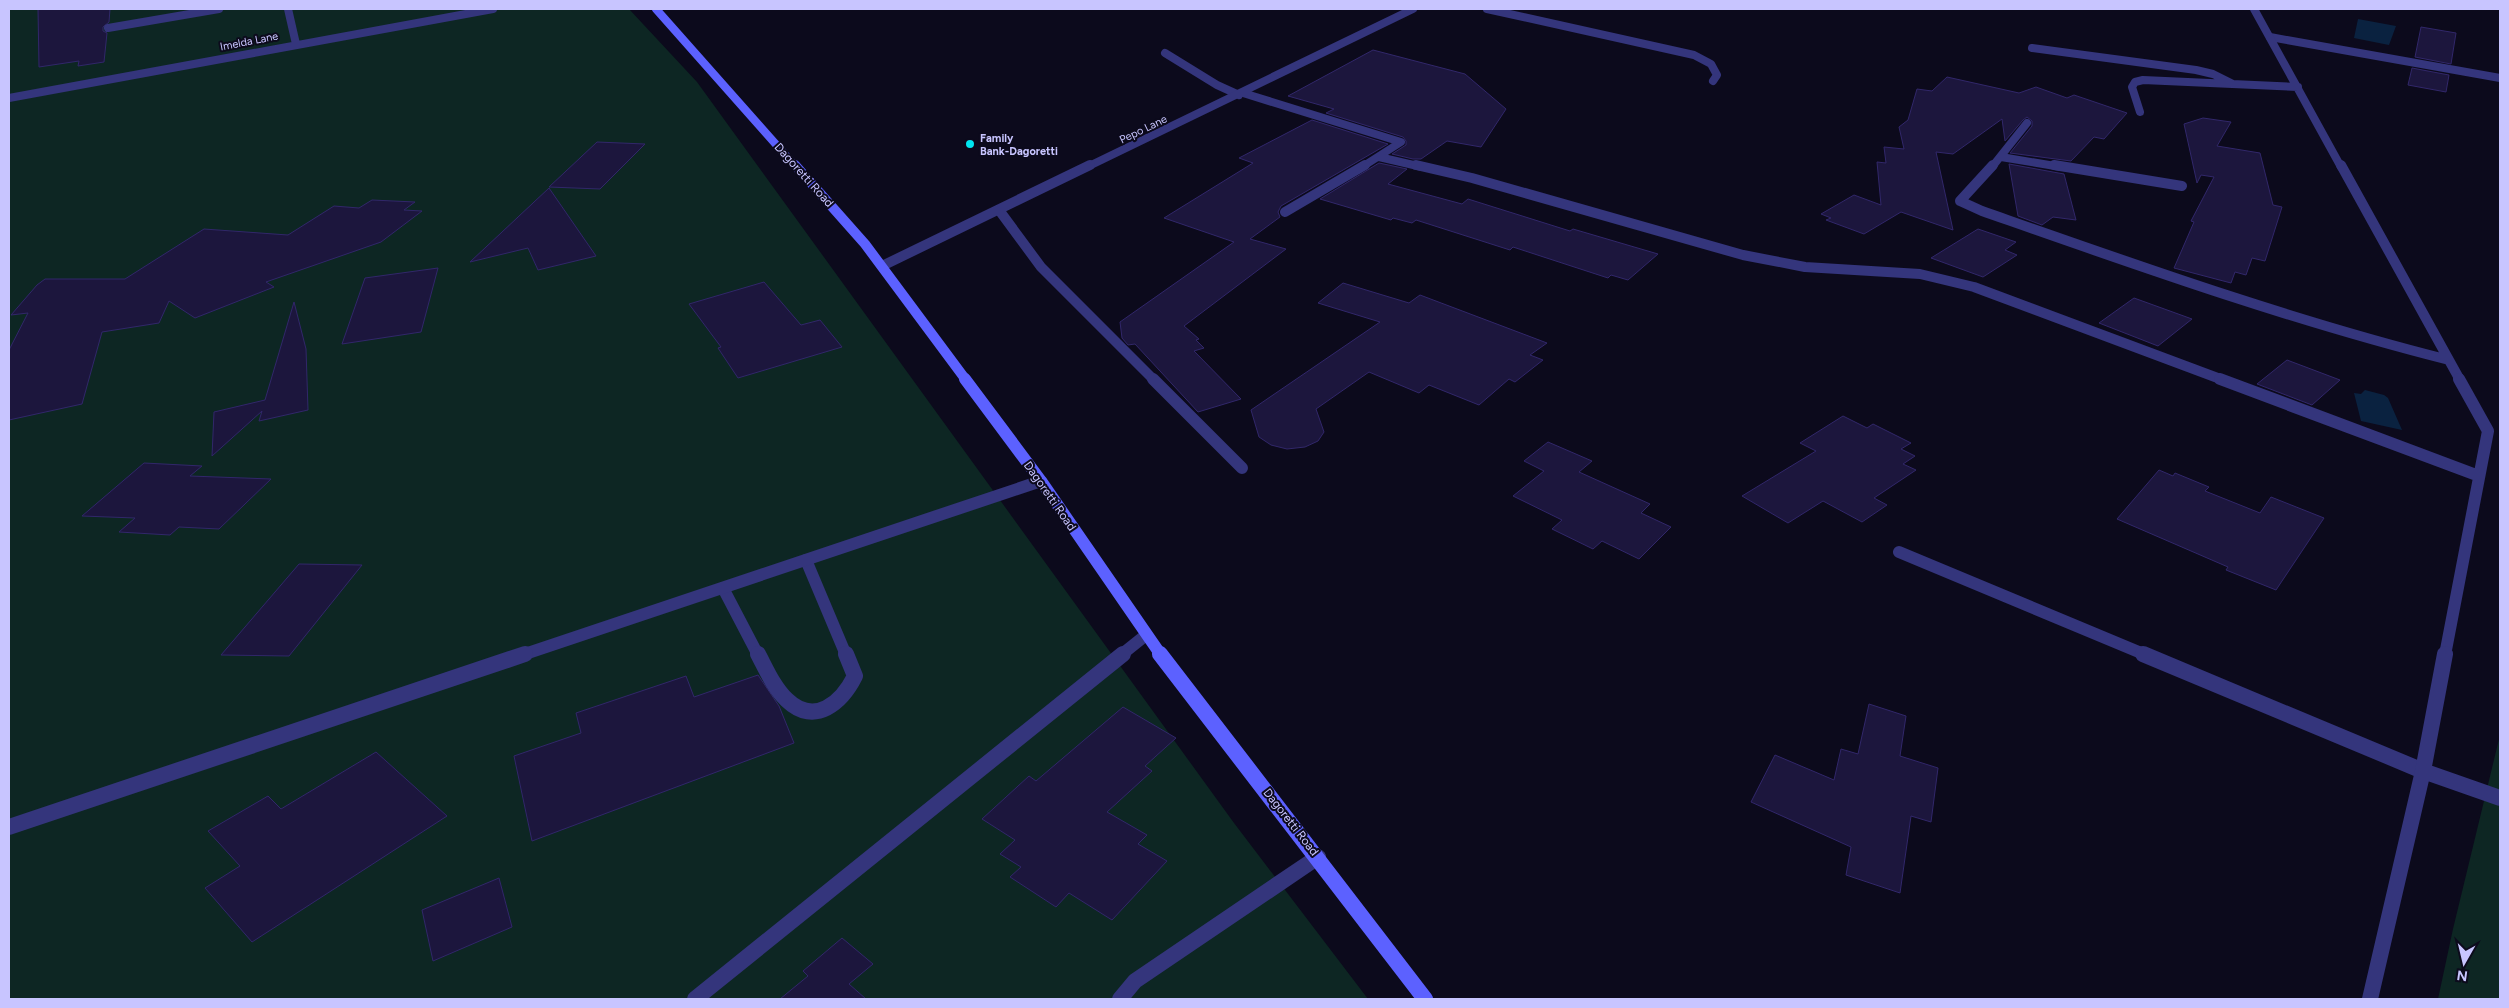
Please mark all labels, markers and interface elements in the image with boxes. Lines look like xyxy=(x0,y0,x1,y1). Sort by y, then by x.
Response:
street label: Imelda Lane xyxy=(219,29,279,54)
street label: Pepo Lane xyxy=(1117,112,1169,147)
place label: Family Bank-Dagoretti xyxy=(980,132,1058,158)
marker: Family Bank-Dagoretti xyxy=(964,138,976,150)
street label: Dagoretti Road xyxy=(772,140,836,210)
street label: Dagoretti Road xyxy=(1021,459,1079,533)
street label: Dagoretti Road xyxy=(1260,786,1322,858)
north arrow xyxy=(2439,938,2489,988)
text: N xyxy=(2456,966,2469,985)

